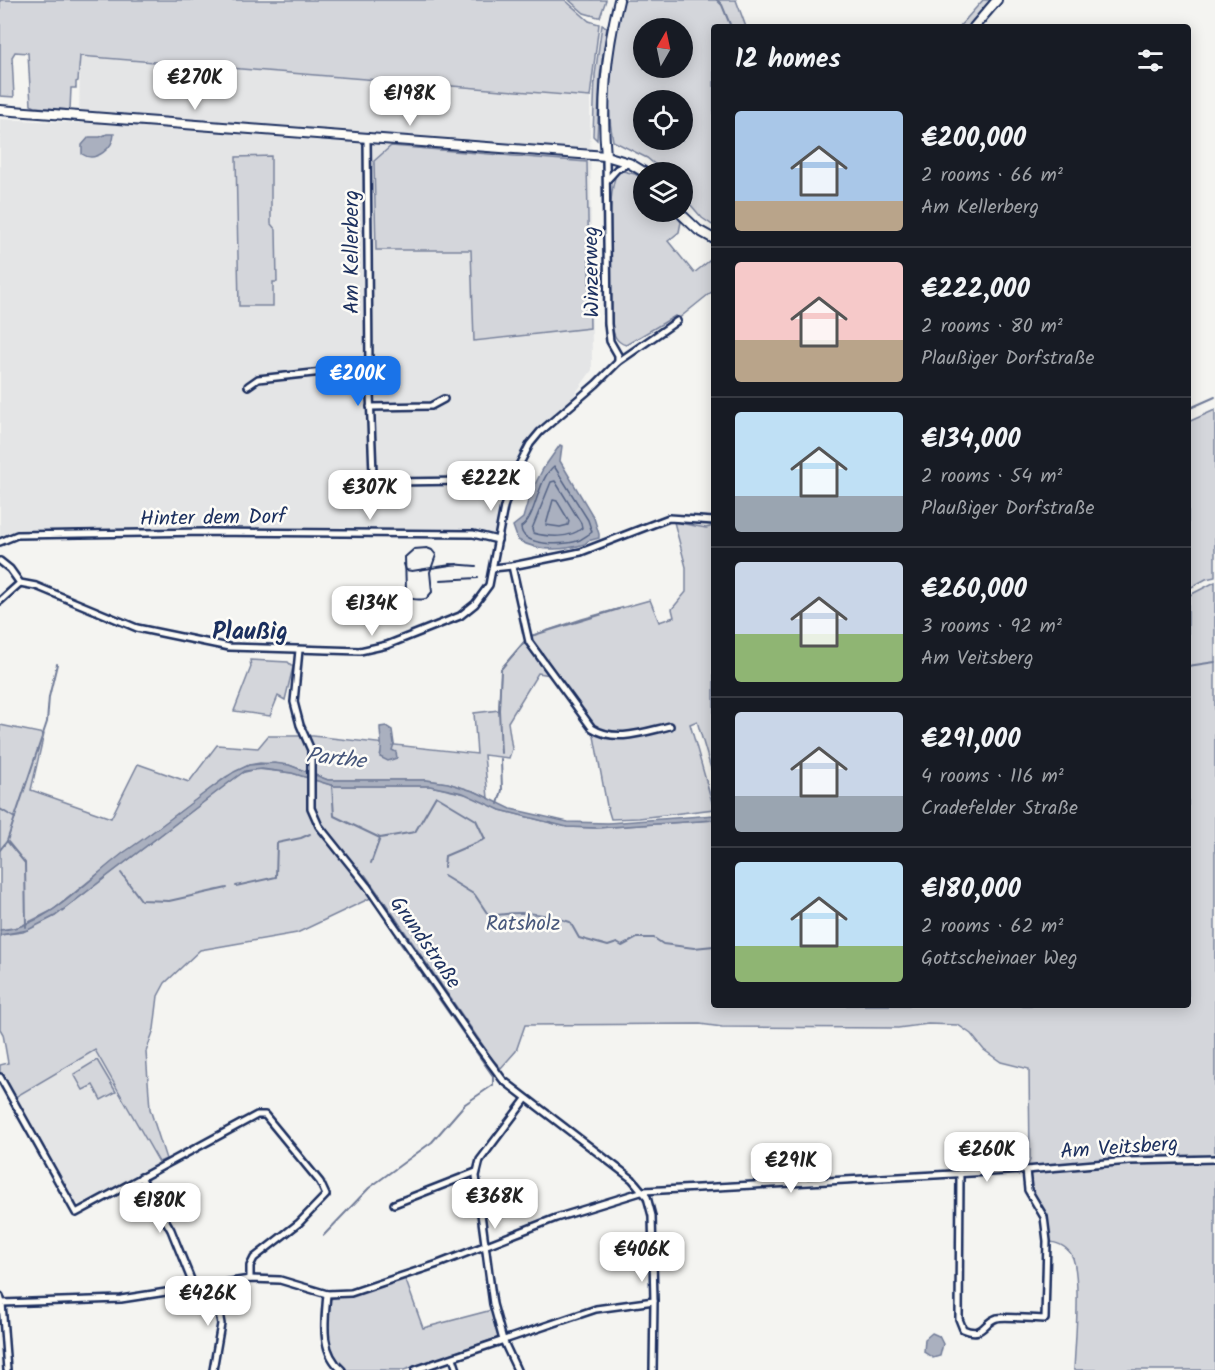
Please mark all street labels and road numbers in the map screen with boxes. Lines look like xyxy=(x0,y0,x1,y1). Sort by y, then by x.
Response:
street label: Am Kellerberg xyxy=(336,190,369,314)
street label: Winzerweg xyxy=(575,226,610,318)
street label: Hinter dem Dorf xyxy=(140,501,288,536)
street label: Grundstraße xyxy=(381,890,469,997)
street label: Am Veitsberg xyxy=(1059,1128,1179,1169)

